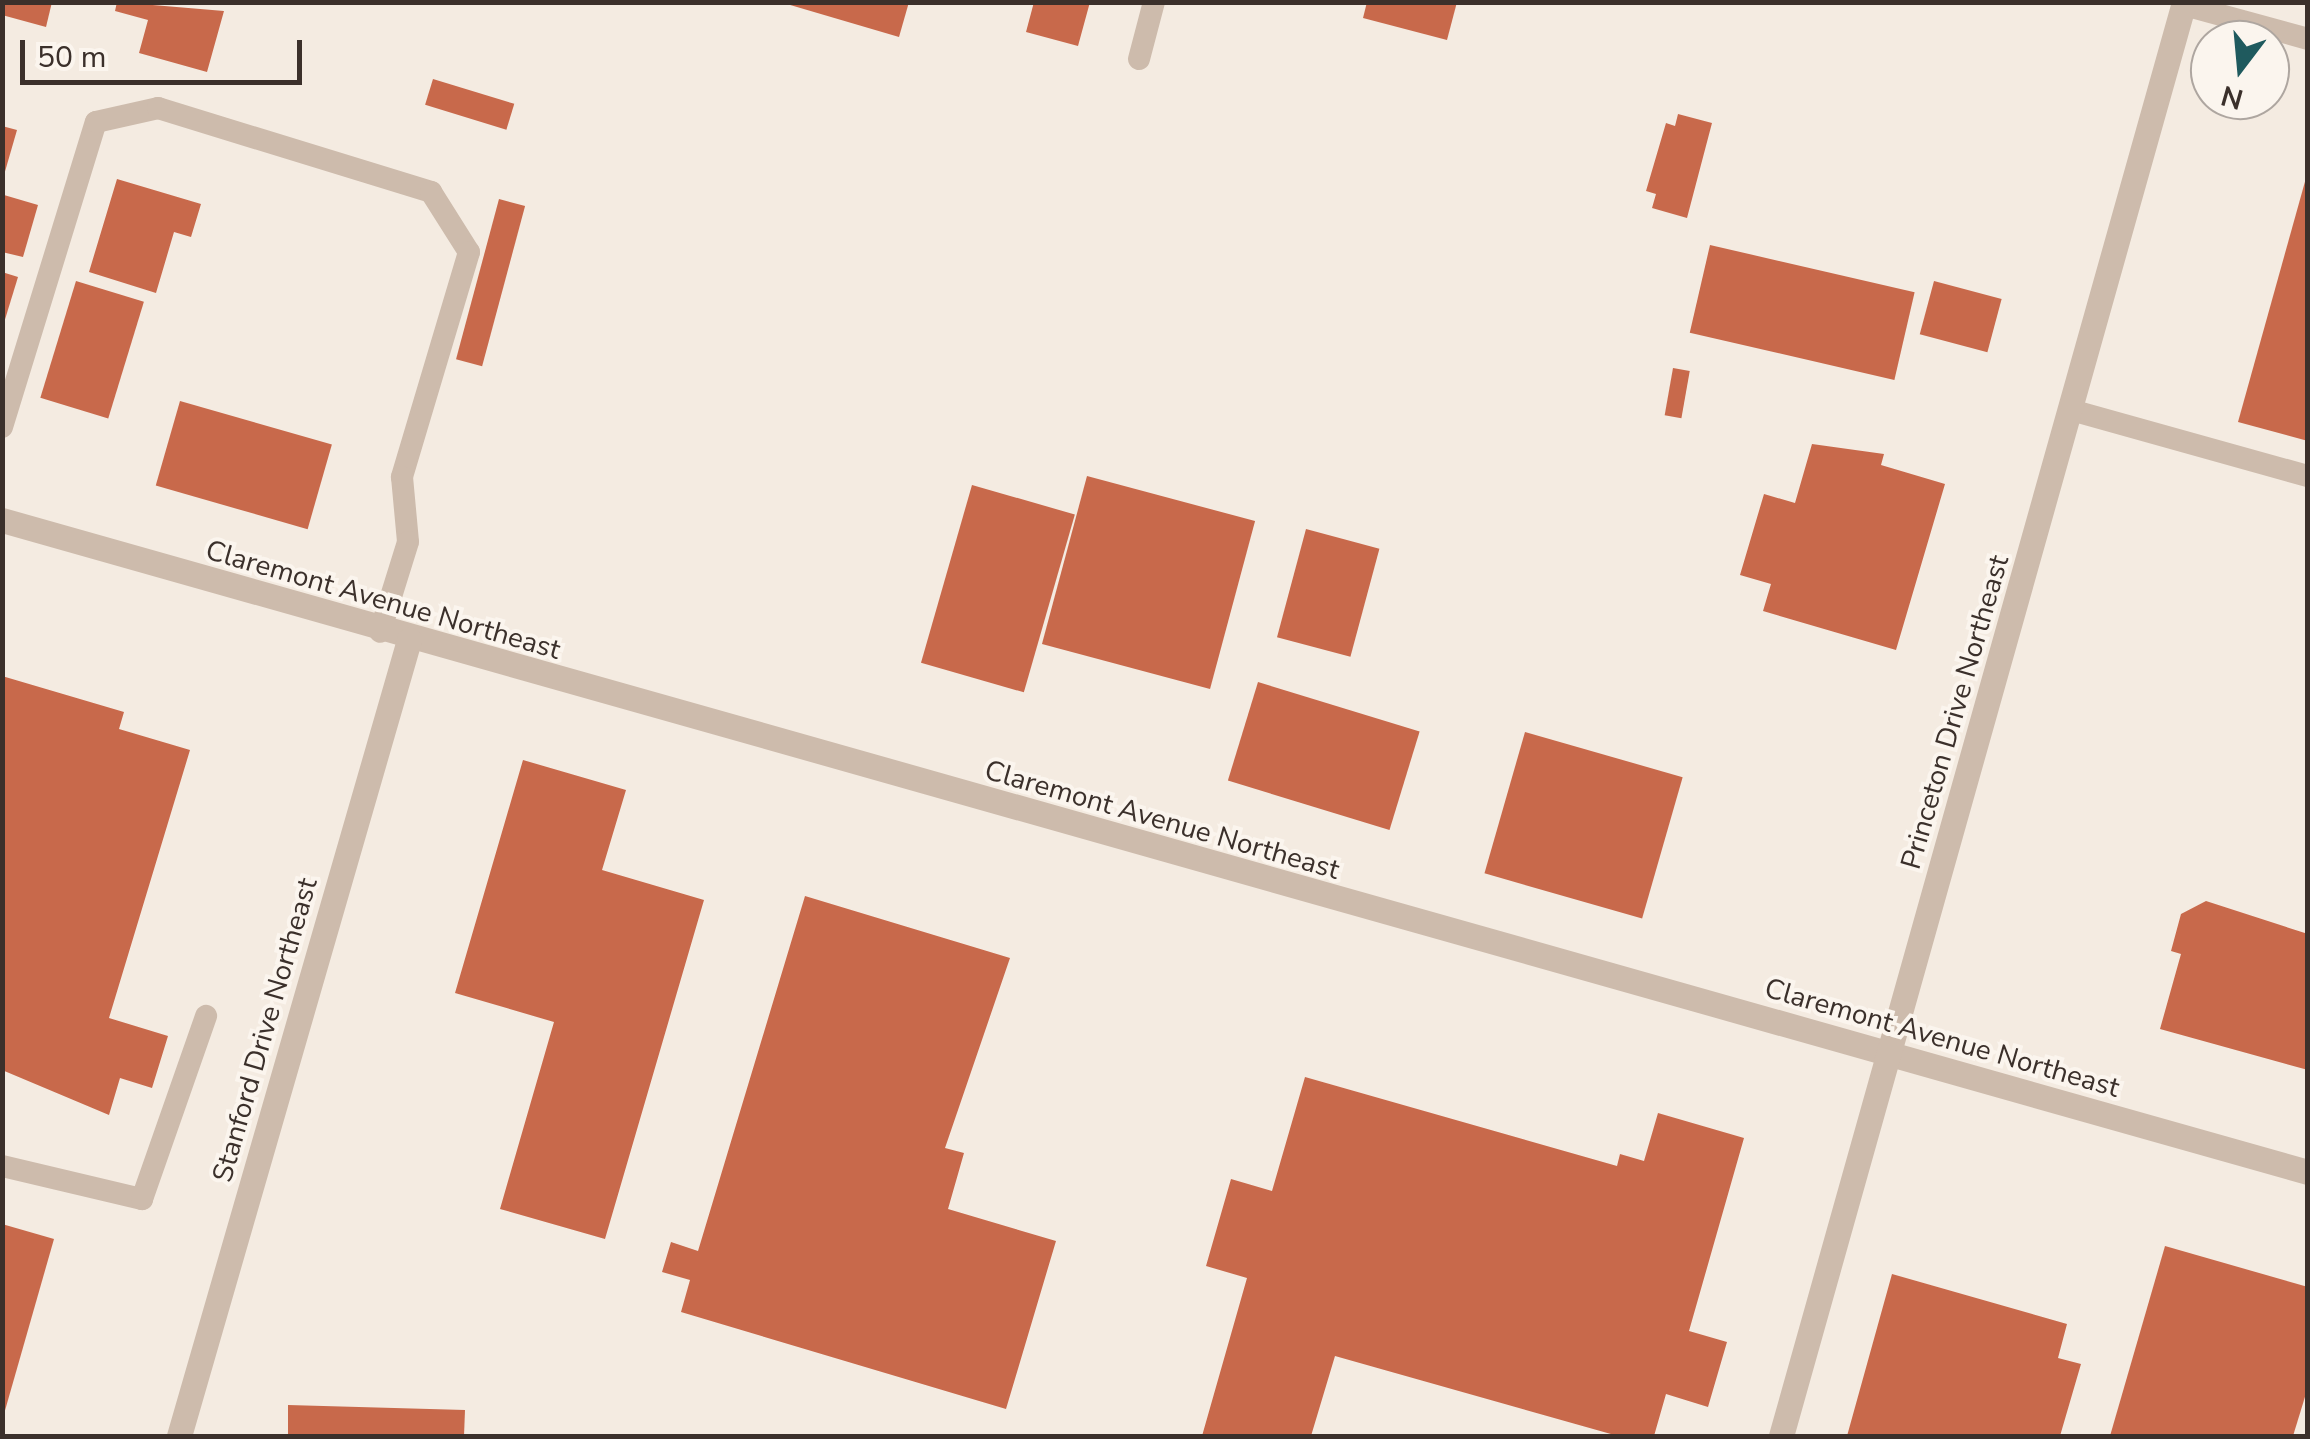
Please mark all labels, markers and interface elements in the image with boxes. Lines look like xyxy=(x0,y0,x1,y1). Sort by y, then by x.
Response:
scale bar xyxy=(25,20,308,82)
north arrow xyxy=(2190,20,2290,120)
text: 50 m xyxy=(37,37,106,78)
text: N xyxy=(2217,76,2248,118)
street label: Claremont Avenue Northeast xyxy=(202,533,564,667)
street label: Princeton Drive Northeast xyxy=(1894,551,2016,873)
street label: Claremont Avenue Northeast xyxy=(981,753,1343,887)
street label: Stanford Drive Northeast xyxy=(205,874,325,1186)
street label: Claremont Avenue Northeast xyxy=(1761,971,2123,1105)

